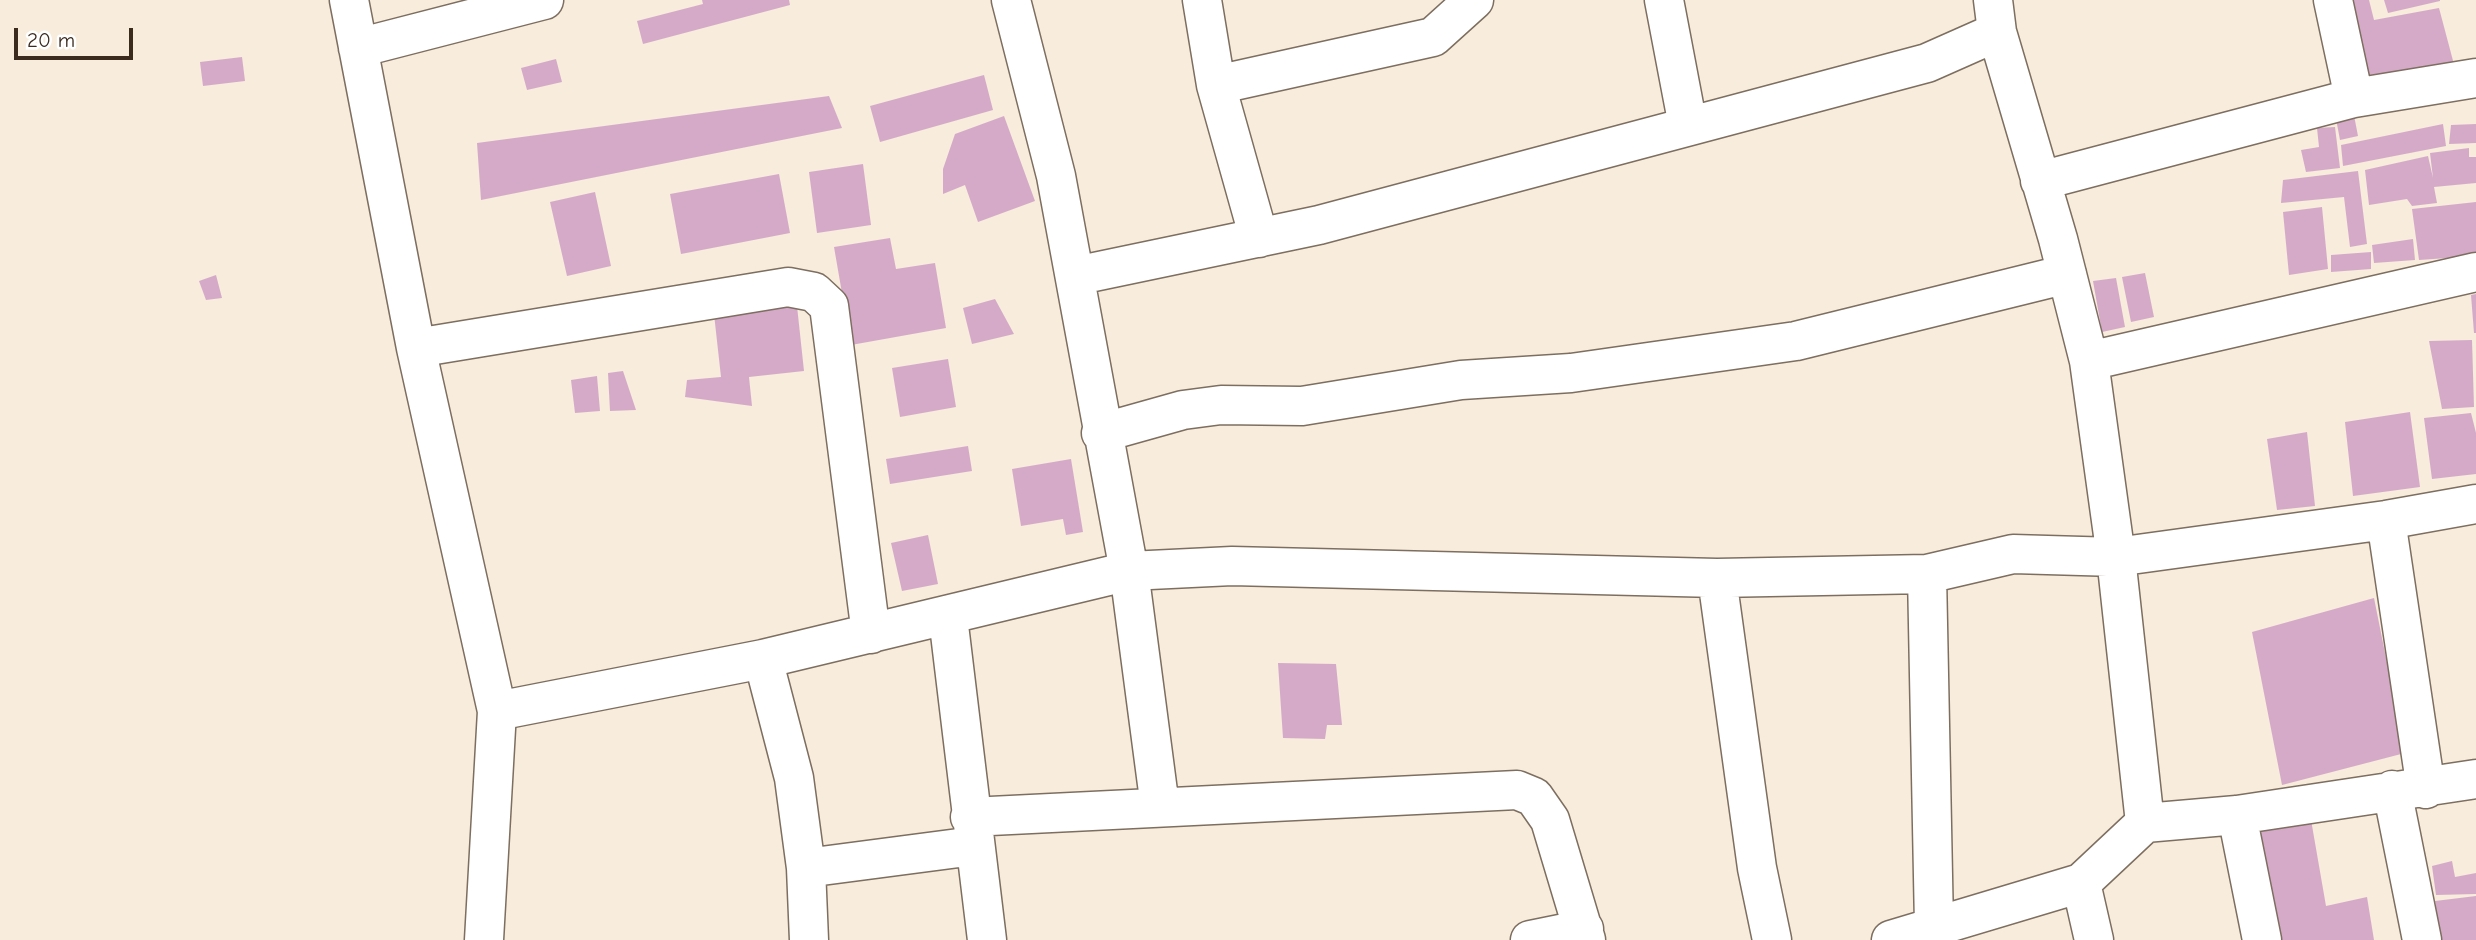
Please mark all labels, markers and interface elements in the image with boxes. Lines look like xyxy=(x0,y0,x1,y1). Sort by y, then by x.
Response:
scale bar xyxy=(18,14,136,58)
text: 20 m xyxy=(27,28,75,52)

